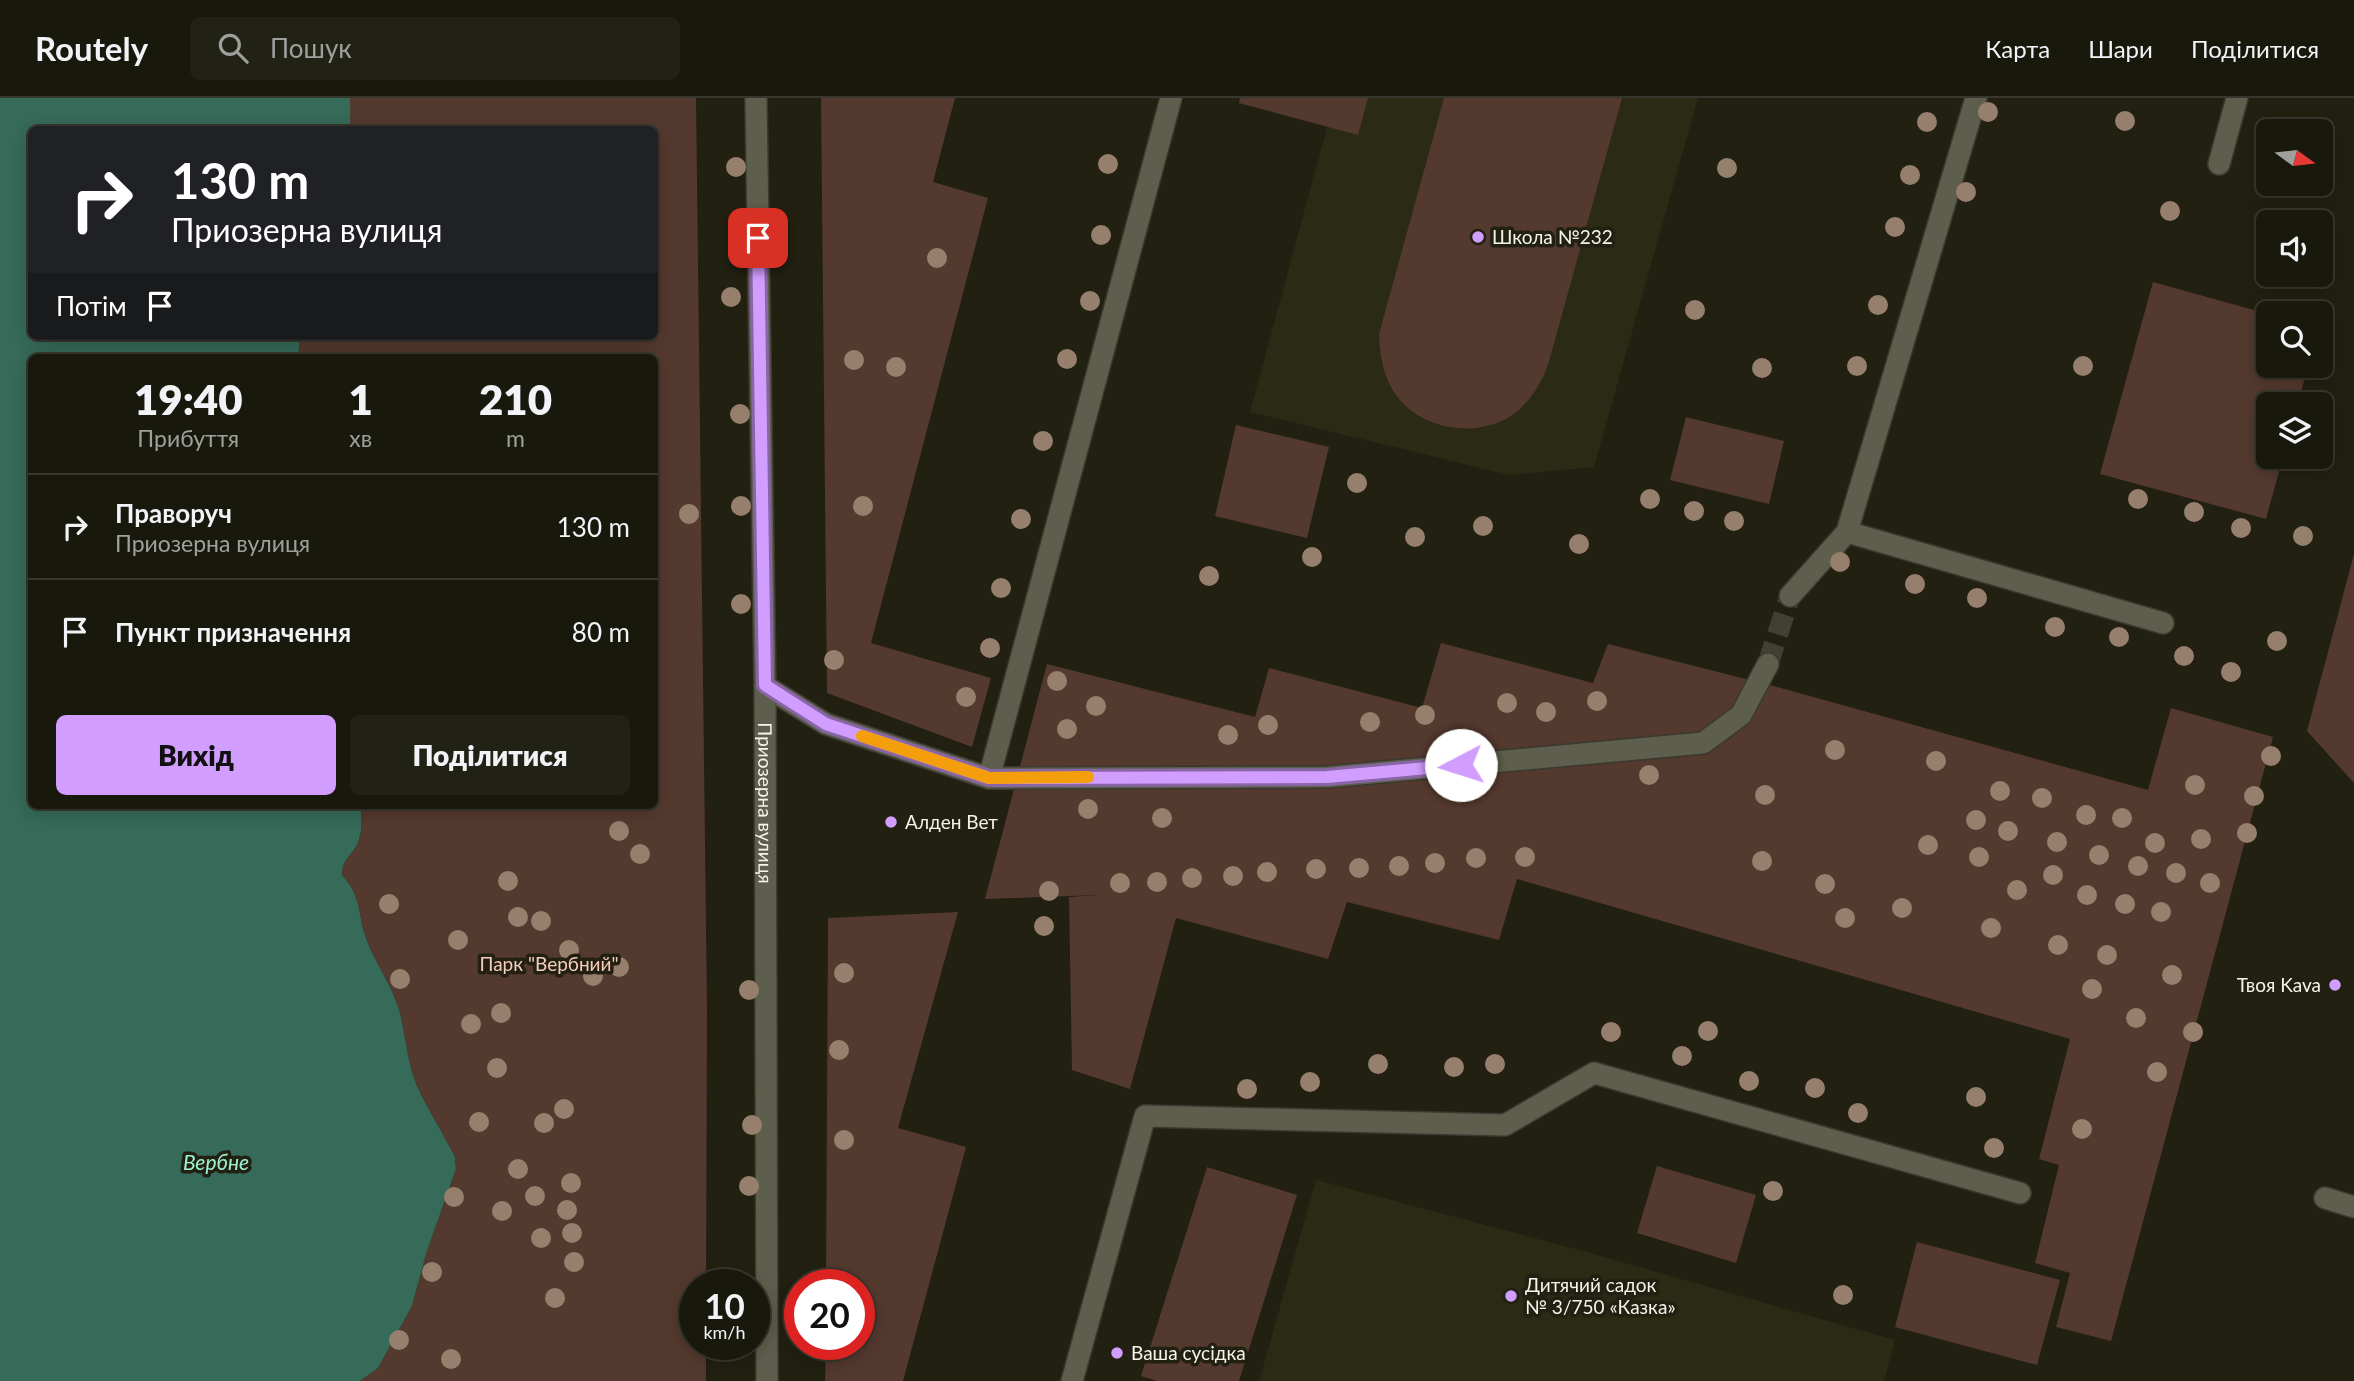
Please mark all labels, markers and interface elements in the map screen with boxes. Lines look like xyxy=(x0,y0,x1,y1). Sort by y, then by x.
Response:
search box xyxy=(190,17,680,80)
text: Routely xyxy=(35,28,148,68)
icon: search xyxy=(214,29,252,67)
text: Пошук xyxy=(270,32,352,64)
text: Карта xyxy=(1985,34,2050,63)
text: Шари xyxy=(2088,34,2153,63)
text: Поділитися xyxy=(2191,34,2319,63)
north arrow xyxy=(2256,119,2333,196)
map controls xyxy=(2256,119,2333,469)
text: 130 m xyxy=(171,151,309,209)
icon: right xyxy=(56,154,147,245)
pin xyxy=(728,208,788,268)
text: Приозерна вулиця xyxy=(171,210,443,249)
button: sound xyxy=(2256,210,2333,287)
icon: arrive xyxy=(739,219,777,257)
place label: Школа №232 xyxy=(1492,225,1613,248)
marker: Школа №232 xyxy=(1470,229,1486,245)
icon: arrive xyxy=(141,287,179,325)
text: Потім xyxy=(56,290,127,322)
button: search xyxy=(2256,301,2333,378)
text: 19:40 xyxy=(134,374,243,424)
text: 1 xyxy=(349,374,373,424)
text: 210 xyxy=(479,374,552,424)
button: layers xyxy=(2256,392,2333,469)
text: Прибуття xyxy=(137,424,239,452)
text: хв xyxy=(349,424,372,452)
text: m xyxy=(506,424,525,452)
text: Праворуч xyxy=(115,497,232,529)
icon: right xyxy=(56,508,94,546)
text: 130 m xyxy=(557,511,630,543)
text: Приозерна вулиця xyxy=(115,529,310,557)
icon: arrive xyxy=(56,613,94,651)
text: Пункт призначення xyxy=(115,616,351,648)
text: 80 m xyxy=(572,616,630,648)
button: Вихід xyxy=(56,715,336,795)
button: Поділитися xyxy=(350,715,630,795)
street label: Приозерна вулиця xyxy=(754,722,778,884)
position arrow xyxy=(1424,728,1498,802)
place label: Алден Вет xyxy=(905,810,998,833)
marker: Алден Вет xyxy=(883,814,899,830)
park label: Парк "Вербний" xyxy=(479,952,619,975)
place label: Твоя Kava xyxy=(2237,973,2321,996)
marker: Твоя Kava xyxy=(2327,977,2343,993)
water label: Вербне xyxy=(183,1149,249,1174)
speed limit sign: 20 xyxy=(784,1269,875,1360)
place label: Дитячий садок № 3/750 «Казка» xyxy=(1525,1273,1676,1318)
text: 10 xyxy=(704,1284,745,1326)
marker: Дитячий садок № 3/750 «Казка» xyxy=(1503,1288,1519,1304)
text: km/h xyxy=(703,1321,746,1343)
place label: Ваша сусідка xyxy=(1131,1341,1246,1364)
marker: Ваша сусідка xyxy=(1109,1345,1125,1361)

